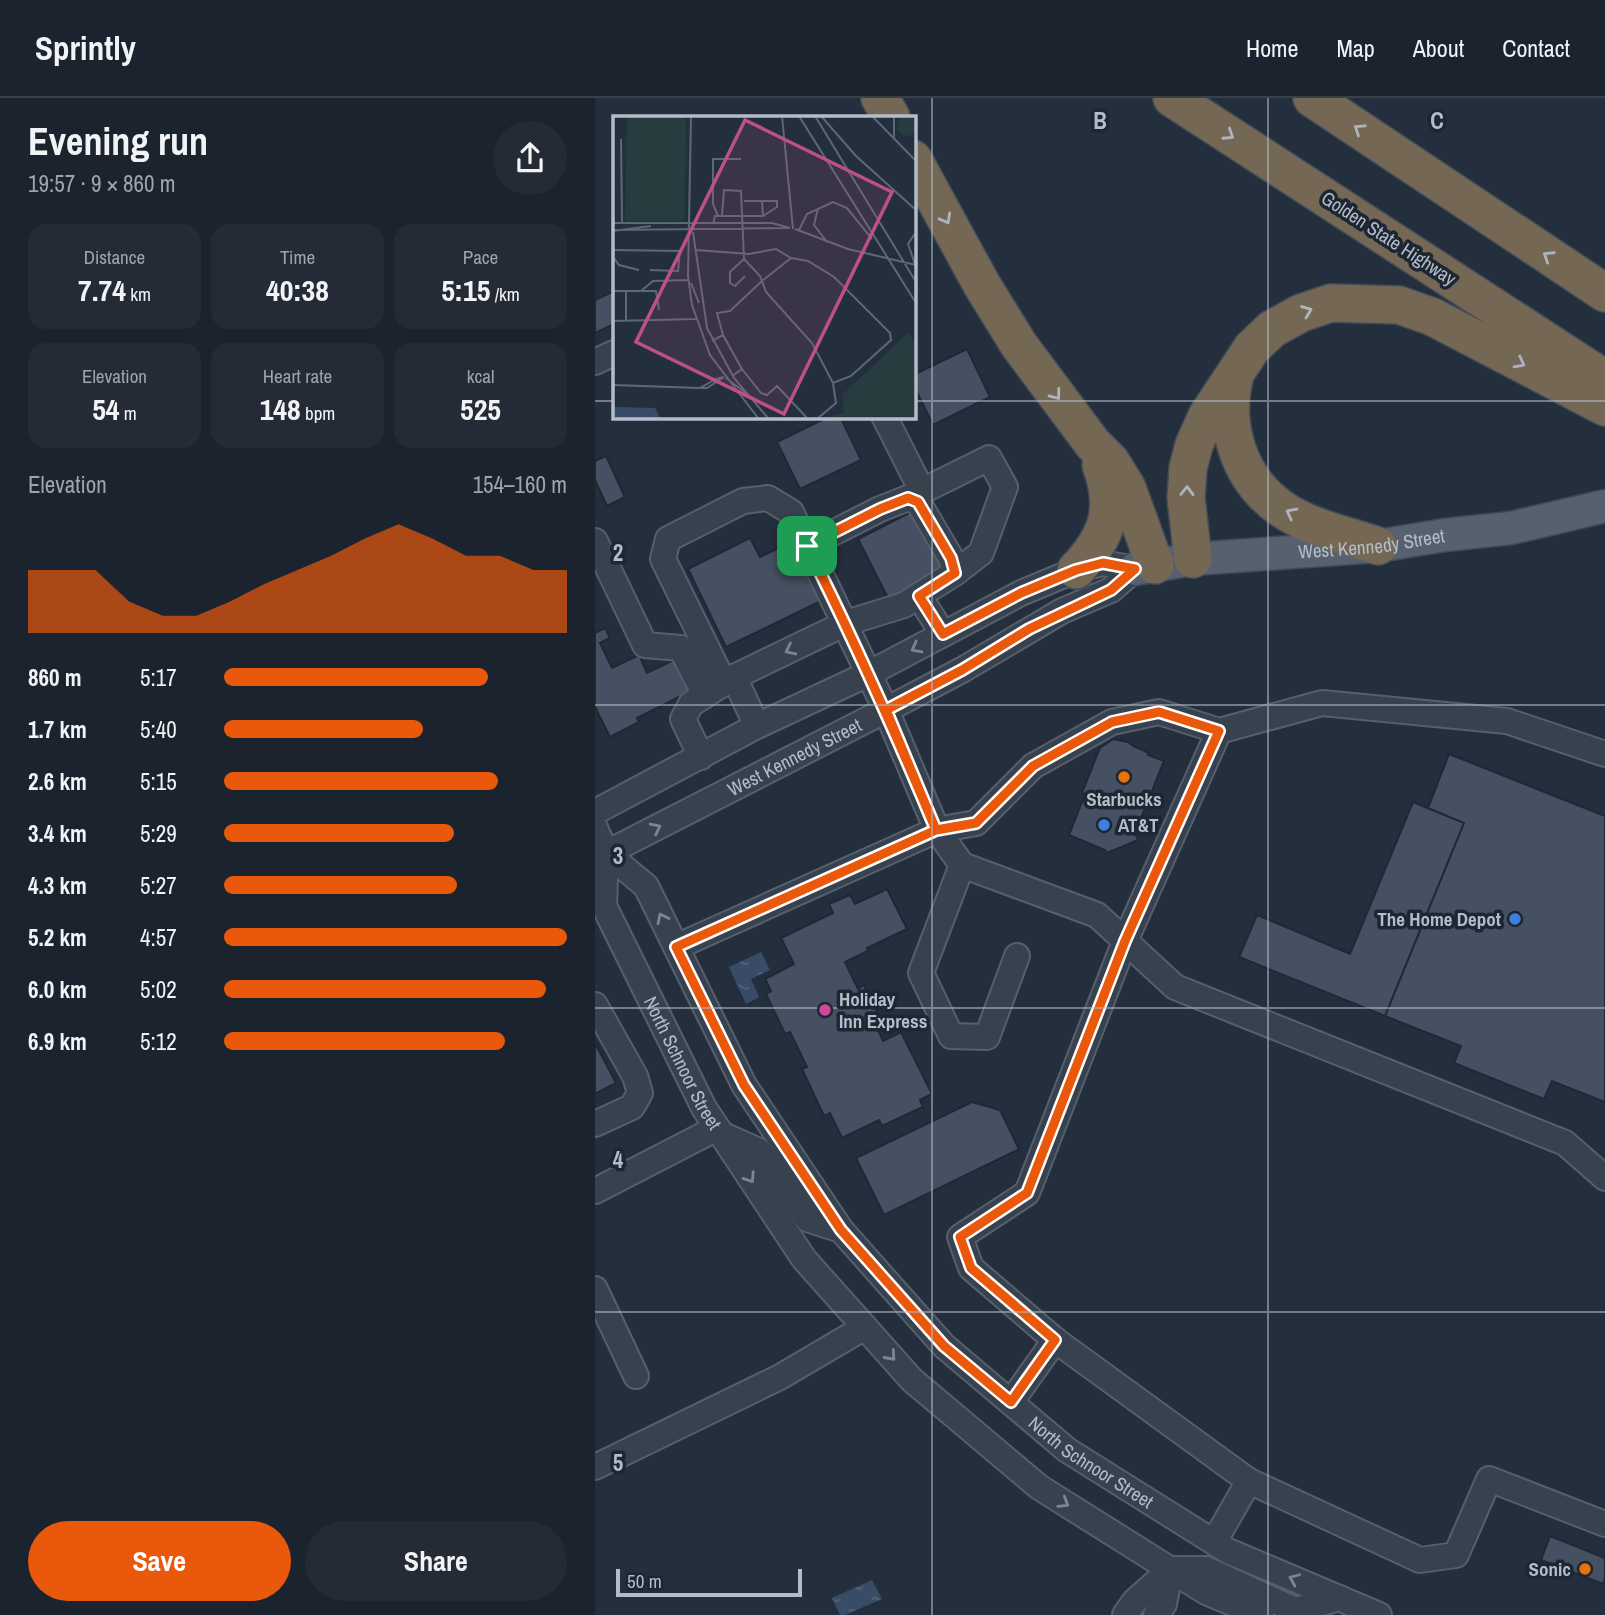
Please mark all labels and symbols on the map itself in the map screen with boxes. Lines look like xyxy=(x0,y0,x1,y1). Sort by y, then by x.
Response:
text: B xyxy=(1093,105,1107,136)
text: C xyxy=(1430,105,1444,136)
inset map xyxy=(613,116,915,418)
one-way arrow xyxy=(1354,125,1367,138)
one-way arrow xyxy=(1221,127,1234,139)
street label: Golden State Highway xyxy=(1317,185,1462,291)
one-way arrow xyxy=(938,212,951,225)
one-way arrow xyxy=(1543,252,1556,264)
one-way arrow xyxy=(1301,306,1313,320)
one-way arrow xyxy=(1513,354,1525,368)
one-way arrow xyxy=(1048,387,1060,400)
one-way arrow xyxy=(1179,485,1194,496)
one-way arrow xyxy=(1286,508,1298,522)
pin xyxy=(777,516,837,576)
street label: West Kennedy Street xyxy=(1297,522,1447,565)
text: 2 xyxy=(613,537,623,568)
one-way arrow xyxy=(910,640,923,654)
one-way arrow xyxy=(785,642,797,656)
street label: West Kennedy Street xyxy=(723,712,866,802)
marker: Starbucks xyxy=(1116,769,1132,785)
place label: Starbucks xyxy=(1086,786,1162,812)
place label: AT&T xyxy=(1118,812,1159,838)
marker: AT&T xyxy=(1096,817,1112,833)
one-way arrow xyxy=(649,822,661,836)
text: 3 xyxy=(613,840,623,871)
place label: The Home Depot xyxy=(1377,906,1501,932)
marker: The Home Depot xyxy=(1507,911,1523,927)
one-way arrow xyxy=(656,913,670,925)
place label: Holiday Inn Express xyxy=(839,986,927,1034)
street label: North Schnoor Street xyxy=(638,992,728,1135)
marker: Holiday Inn Express xyxy=(817,1002,833,1018)
text: 4 xyxy=(613,1144,624,1175)
one-way arrow xyxy=(742,1170,755,1183)
one-way arrow xyxy=(883,1348,895,1361)
street label: North Schnoor Street xyxy=(1023,1410,1159,1514)
text: 5 xyxy=(613,1447,623,1478)
one-way arrow xyxy=(1056,1494,1069,1507)
place label: Sonic xyxy=(1529,1556,1571,1582)
marker: Sonic xyxy=(1577,1561,1593,1577)
scale bar xyxy=(616,1566,801,1598)
one-way arrow xyxy=(1289,1573,1301,1587)

